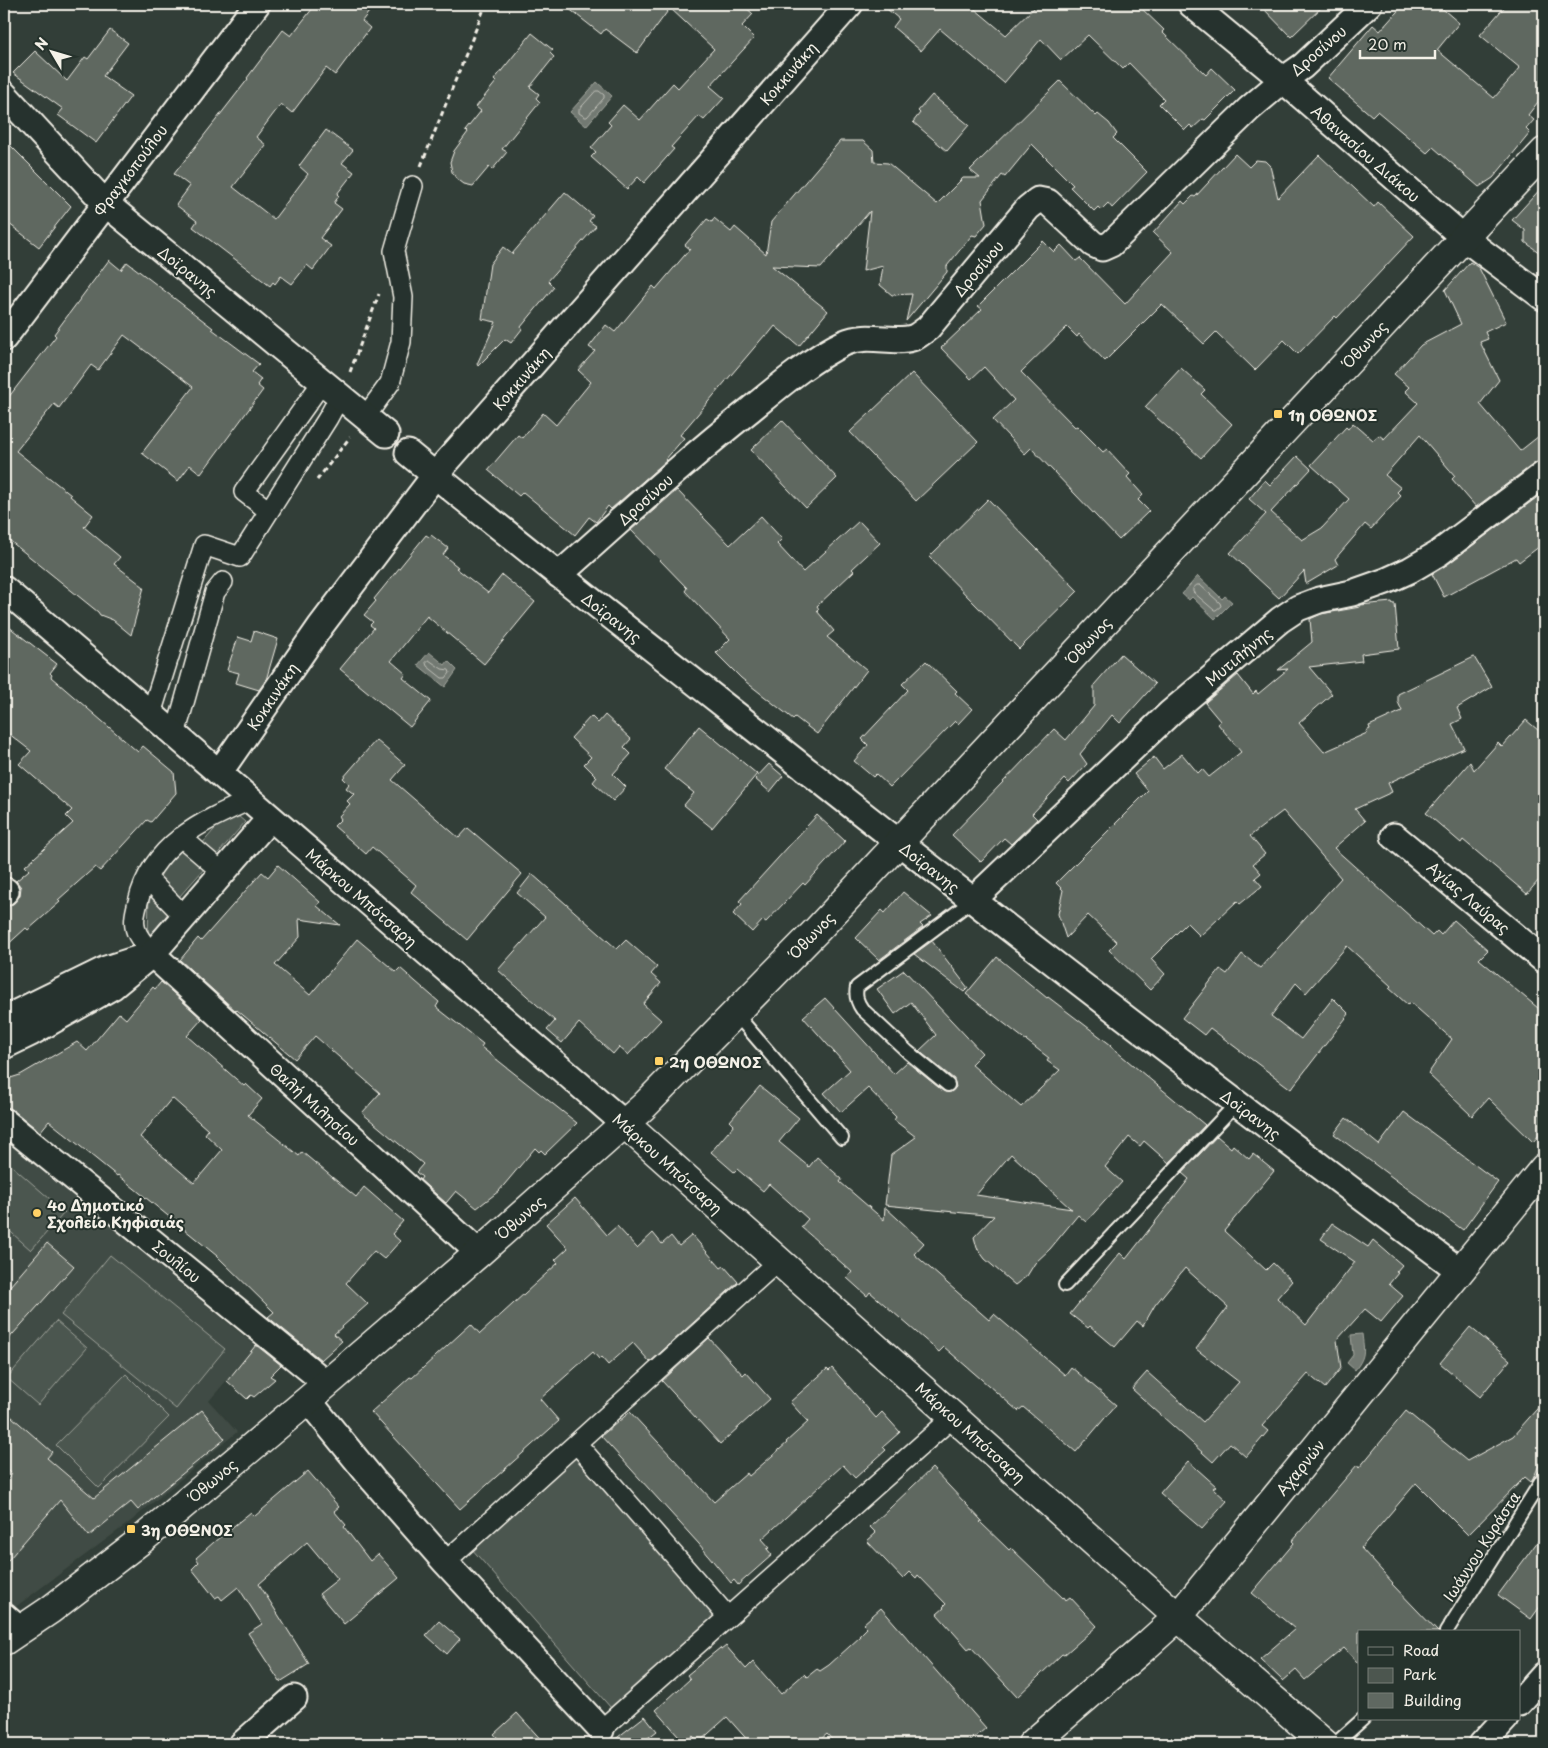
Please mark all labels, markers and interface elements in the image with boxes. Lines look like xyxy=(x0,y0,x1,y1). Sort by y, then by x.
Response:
street label: Δροσίνου xyxy=(1285,19,1351,81)
north arrow xyxy=(28,28,78,78)
scale bar xyxy=(1360,28,1436,60)
text: 20 m xyxy=(1368,32,1407,55)
text: N xyxy=(30,33,53,55)
street label: Κοκκινάκη xyxy=(754,36,822,110)
street label: Αθανασίου Διάκου xyxy=(1306,99,1426,207)
street label: Φραγκοπούλου xyxy=(88,119,172,221)
street label: Δροσίνου xyxy=(948,235,1008,301)
street label: Δοϊρανης xyxy=(153,240,223,302)
street label: Όθωνος xyxy=(1335,315,1392,374)
street label: Κοκκινάκη xyxy=(487,341,555,415)
place label: 1η ΟΘΩΝΟΣ xyxy=(1288,403,1377,426)
marker: 1η ΟΘΩΝΟΣ xyxy=(1272,408,1284,420)
street label: Δροσίνου xyxy=(612,468,678,530)
street label: Δοϊρανης xyxy=(577,586,647,648)
street label: Όθωνος xyxy=(1059,611,1116,670)
street label: Μυτιλήνης xyxy=(1200,621,1277,691)
street label: Κοκκινάκη xyxy=(241,658,303,734)
street label: Δοϊρανης xyxy=(895,836,965,898)
street label: Μάρκου Μπότσαρη xyxy=(301,842,423,952)
street label: Αγίας Λαύρας xyxy=(1422,855,1516,939)
street label: Όθωνος xyxy=(781,906,839,965)
place label: 2η ΟΘΩΝΟΣ xyxy=(669,1050,762,1073)
marker: 2η ΟΘΩΝΟΣ xyxy=(653,1055,665,1067)
street label: Θαλή Μιλησίου xyxy=(265,1057,365,1151)
street label: Δοϊρανης xyxy=(1216,1084,1286,1145)
street label: Μάρκου Μπότσαρη xyxy=(608,1107,728,1219)
street label: Όθωνος xyxy=(489,1189,549,1246)
place label: 4ο Δημοτικό Σχολείο Κηφισιάς xyxy=(47,1193,184,1233)
marker: 4ο Δημοτικό Σχολείο Κηφισιάς xyxy=(31,1207,43,1219)
street label: Σουλίου xyxy=(148,1234,206,1288)
street label: Μάρκου Μπότσαρη xyxy=(911,1376,1031,1488)
street label: Αχαρνών xyxy=(1270,1434,1330,1500)
street label: Όθωνος xyxy=(181,1453,242,1509)
street label: Ιωάννου Κυράστα xyxy=(1437,1486,1525,1606)
place label: 3η ΟΘΩΝΟΣ xyxy=(141,1518,233,1541)
marker: 3η ΟΘΩΝΟΣ xyxy=(125,1523,137,1535)
legend xyxy=(1358,1630,1520,1720)
text: Road xyxy=(1403,1638,1439,1661)
text: Park xyxy=(1403,1662,1437,1685)
text: Building xyxy=(1403,1688,1462,1711)

